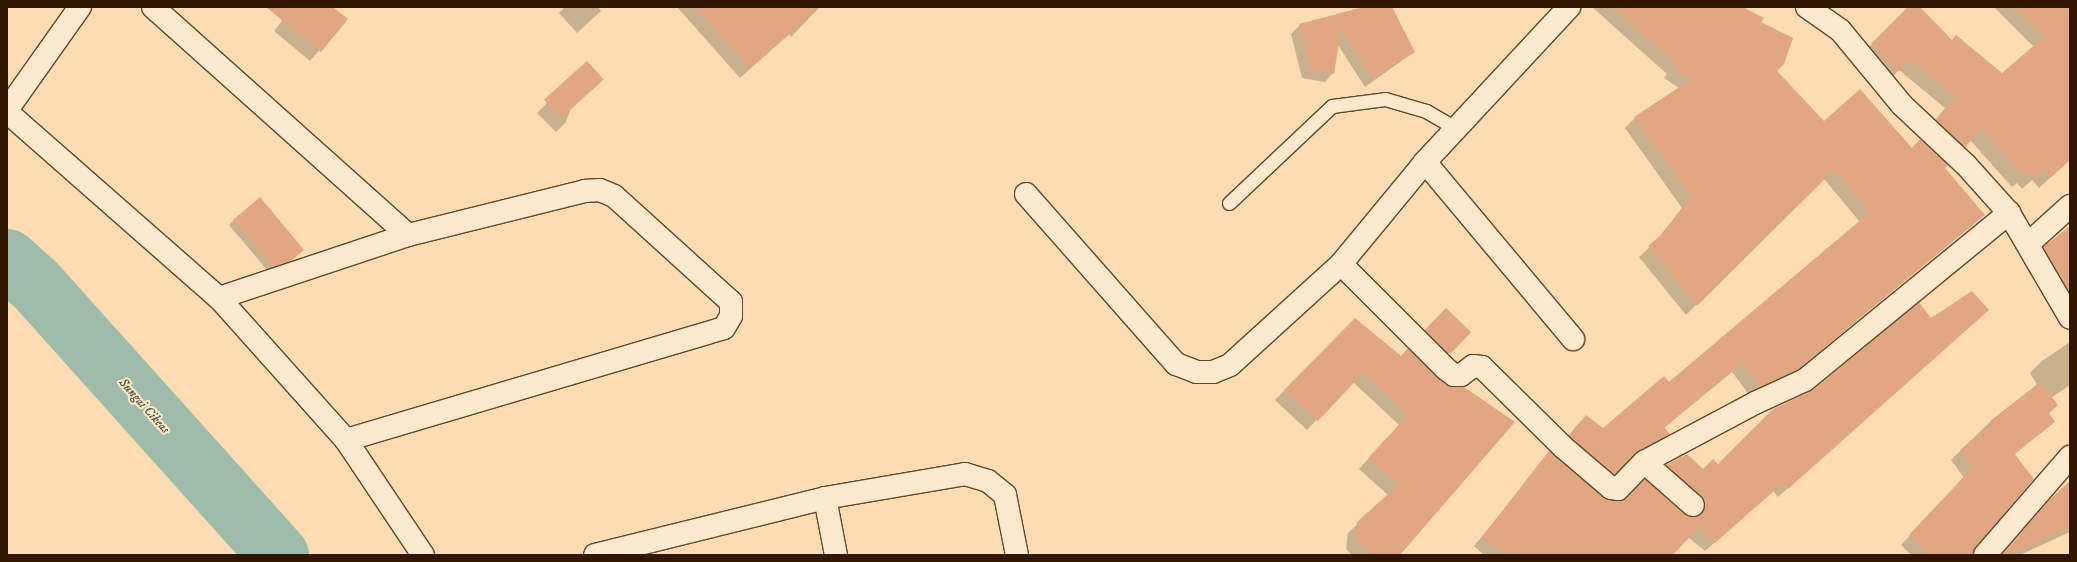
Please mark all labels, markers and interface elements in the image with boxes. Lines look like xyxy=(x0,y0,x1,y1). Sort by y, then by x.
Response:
water label: Sungai Cikeas xyxy=(115,375,173,437)

